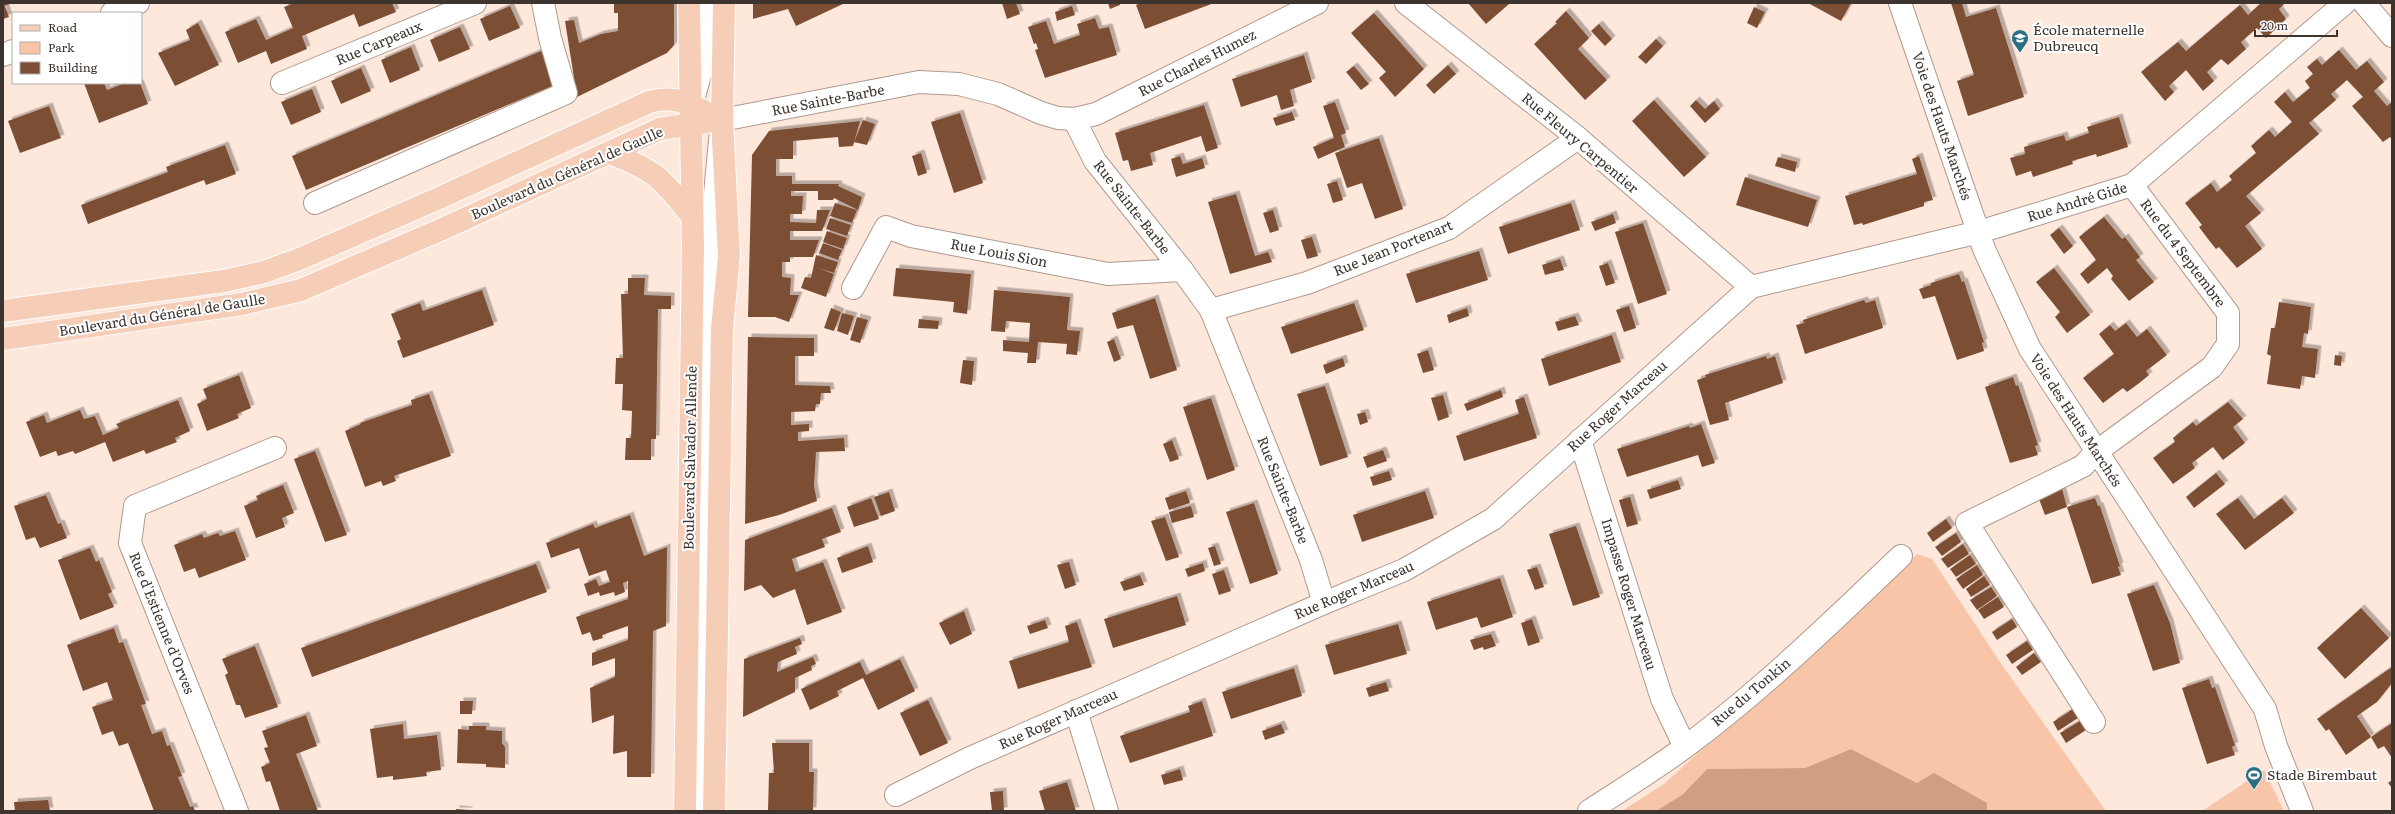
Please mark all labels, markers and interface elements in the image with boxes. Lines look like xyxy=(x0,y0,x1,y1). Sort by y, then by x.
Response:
legend xyxy=(12,12,142,84)
scale bar xyxy=(2255,12,2337,38)
street label: Rue Carpeaux xyxy=(332,15,425,69)
text: 20 m xyxy=(2261,16,2288,34)
text: Road xyxy=(48,18,78,36)
place label: École maternelle Dubreucq xyxy=(2033,19,2144,55)
street label: Rue Charles Humez xyxy=(1134,24,1259,100)
school or university icon: École maternelle Dubreucq xyxy=(2010,28,2030,53)
text: Park xyxy=(48,38,75,56)
street label: Voie des Hauts Marchés xyxy=(1908,49,1978,202)
text: Building xyxy=(48,58,98,76)
street label: Rue Sainte-Barbe xyxy=(770,78,886,120)
street label: Rue Fleury Carpentier xyxy=(1518,87,1644,197)
street label: Boulevard du Général de Gaulle xyxy=(467,121,666,224)
street label: Rue Sainte-Barbe xyxy=(1090,155,1176,258)
street label: Rue André Gide xyxy=(2024,176,2129,226)
street label: Rue du 4 Septembre xyxy=(2136,194,2231,311)
street label: Rue Jean Portenart xyxy=(1330,214,1456,280)
street label: Rue Louis Sion xyxy=(949,233,1049,271)
street label: Boulevard du Général de Gaulle xyxy=(57,288,266,340)
street label: Voie des Hauts Marchés xyxy=(2026,349,2128,490)
street label: Rue Roger Marceau xyxy=(1562,355,1671,456)
street label: Boulevard Salvador Allende xyxy=(677,366,701,550)
street label: Rue Sainte-Barbe xyxy=(1253,433,1315,546)
street label: Impasse Roger Marceau xyxy=(1597,515,1663,672)
street label: Rue d'Estienne d'Orves xyxy=(125,549,201,697)
street label: Rue Roger Marceau xyxy=(1291,555,1417,623)
street label: Rue du Tonkin xyxy=(1707,652,1794,730)
street label: Rue Roger Marceau xyxy=(995,683,1120,753)
place label: Stade Birembaut xyxy=(2267,764,2378,784)
sports icon: Stade Birembaut xyxy=(2244,765,2264,790)

